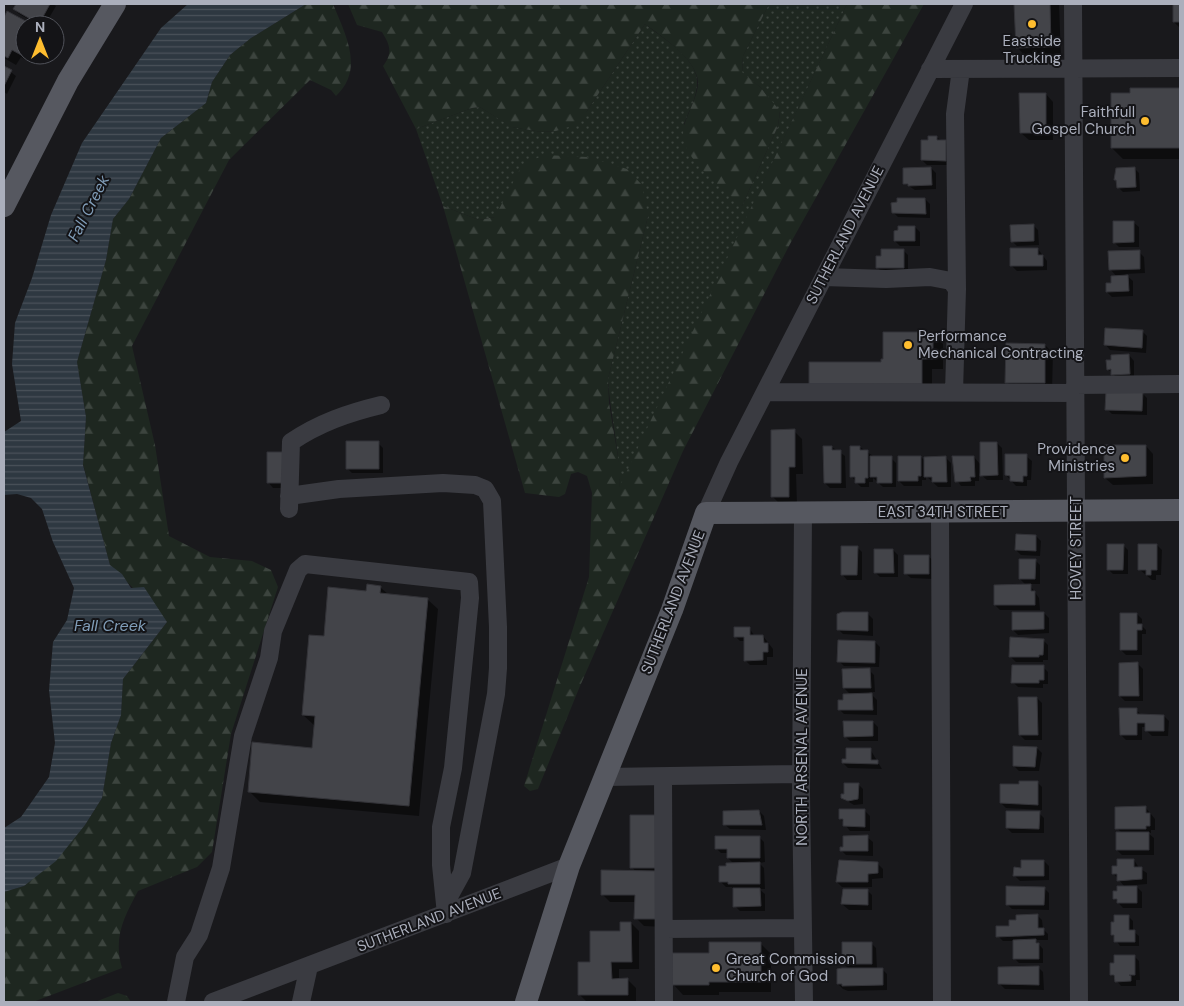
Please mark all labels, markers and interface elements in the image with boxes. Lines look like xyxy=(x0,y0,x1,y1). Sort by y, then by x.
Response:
north arrow xyxy=(15,15,65,65)
text: N xyxy=(35,18,45,36)
marker: Eastside Trucking xyxy=(1026,18,1038,30)
place label: Eastside Trucking xyxy=(1003,31,1061,68)
place label: Faithfull Gospel Church xyxy=(1032,102,1135,139)
marker: Faithfull Gospel Church xyxy=(1139,115,1151,127)
street label: SUTHERLAND AVENUE xyxy=(801,162,889,308)
water label: Fall Creek xyxy=(63,171,115,245)
place label: Performance Mechanical Contracting xyxy=(918,326,1083,363)
marker: Performance Mechanical Contracting xyxy=(902,339,914,351)
place label: Providence Ministries xyxy=(1037,439,1115,476)
marker: Providence Ministries xyxy=(1119,452,1131,464)
street label: HOVEY STREET xyxy=(1066,496,1086,600)
street label: EAST 34TH STREET xyxy=(878,502,1008,522)
street label: SUTHERLAND AVENUE xyxy=(636,527,710,677)
water label: Fall Creek xyxy=(74,615,147,636)
street label: NORTH ARSENAL AVENUE xyxy=(792,668,812,846)
street label: SUTHERLAND AVENUE xyxy=(354,883,504,957)
place label: Great Commission Church of God xyxy=(726,949,855,986)
marker: Great Commission Church of God xyxy=(710,962,722,974)

